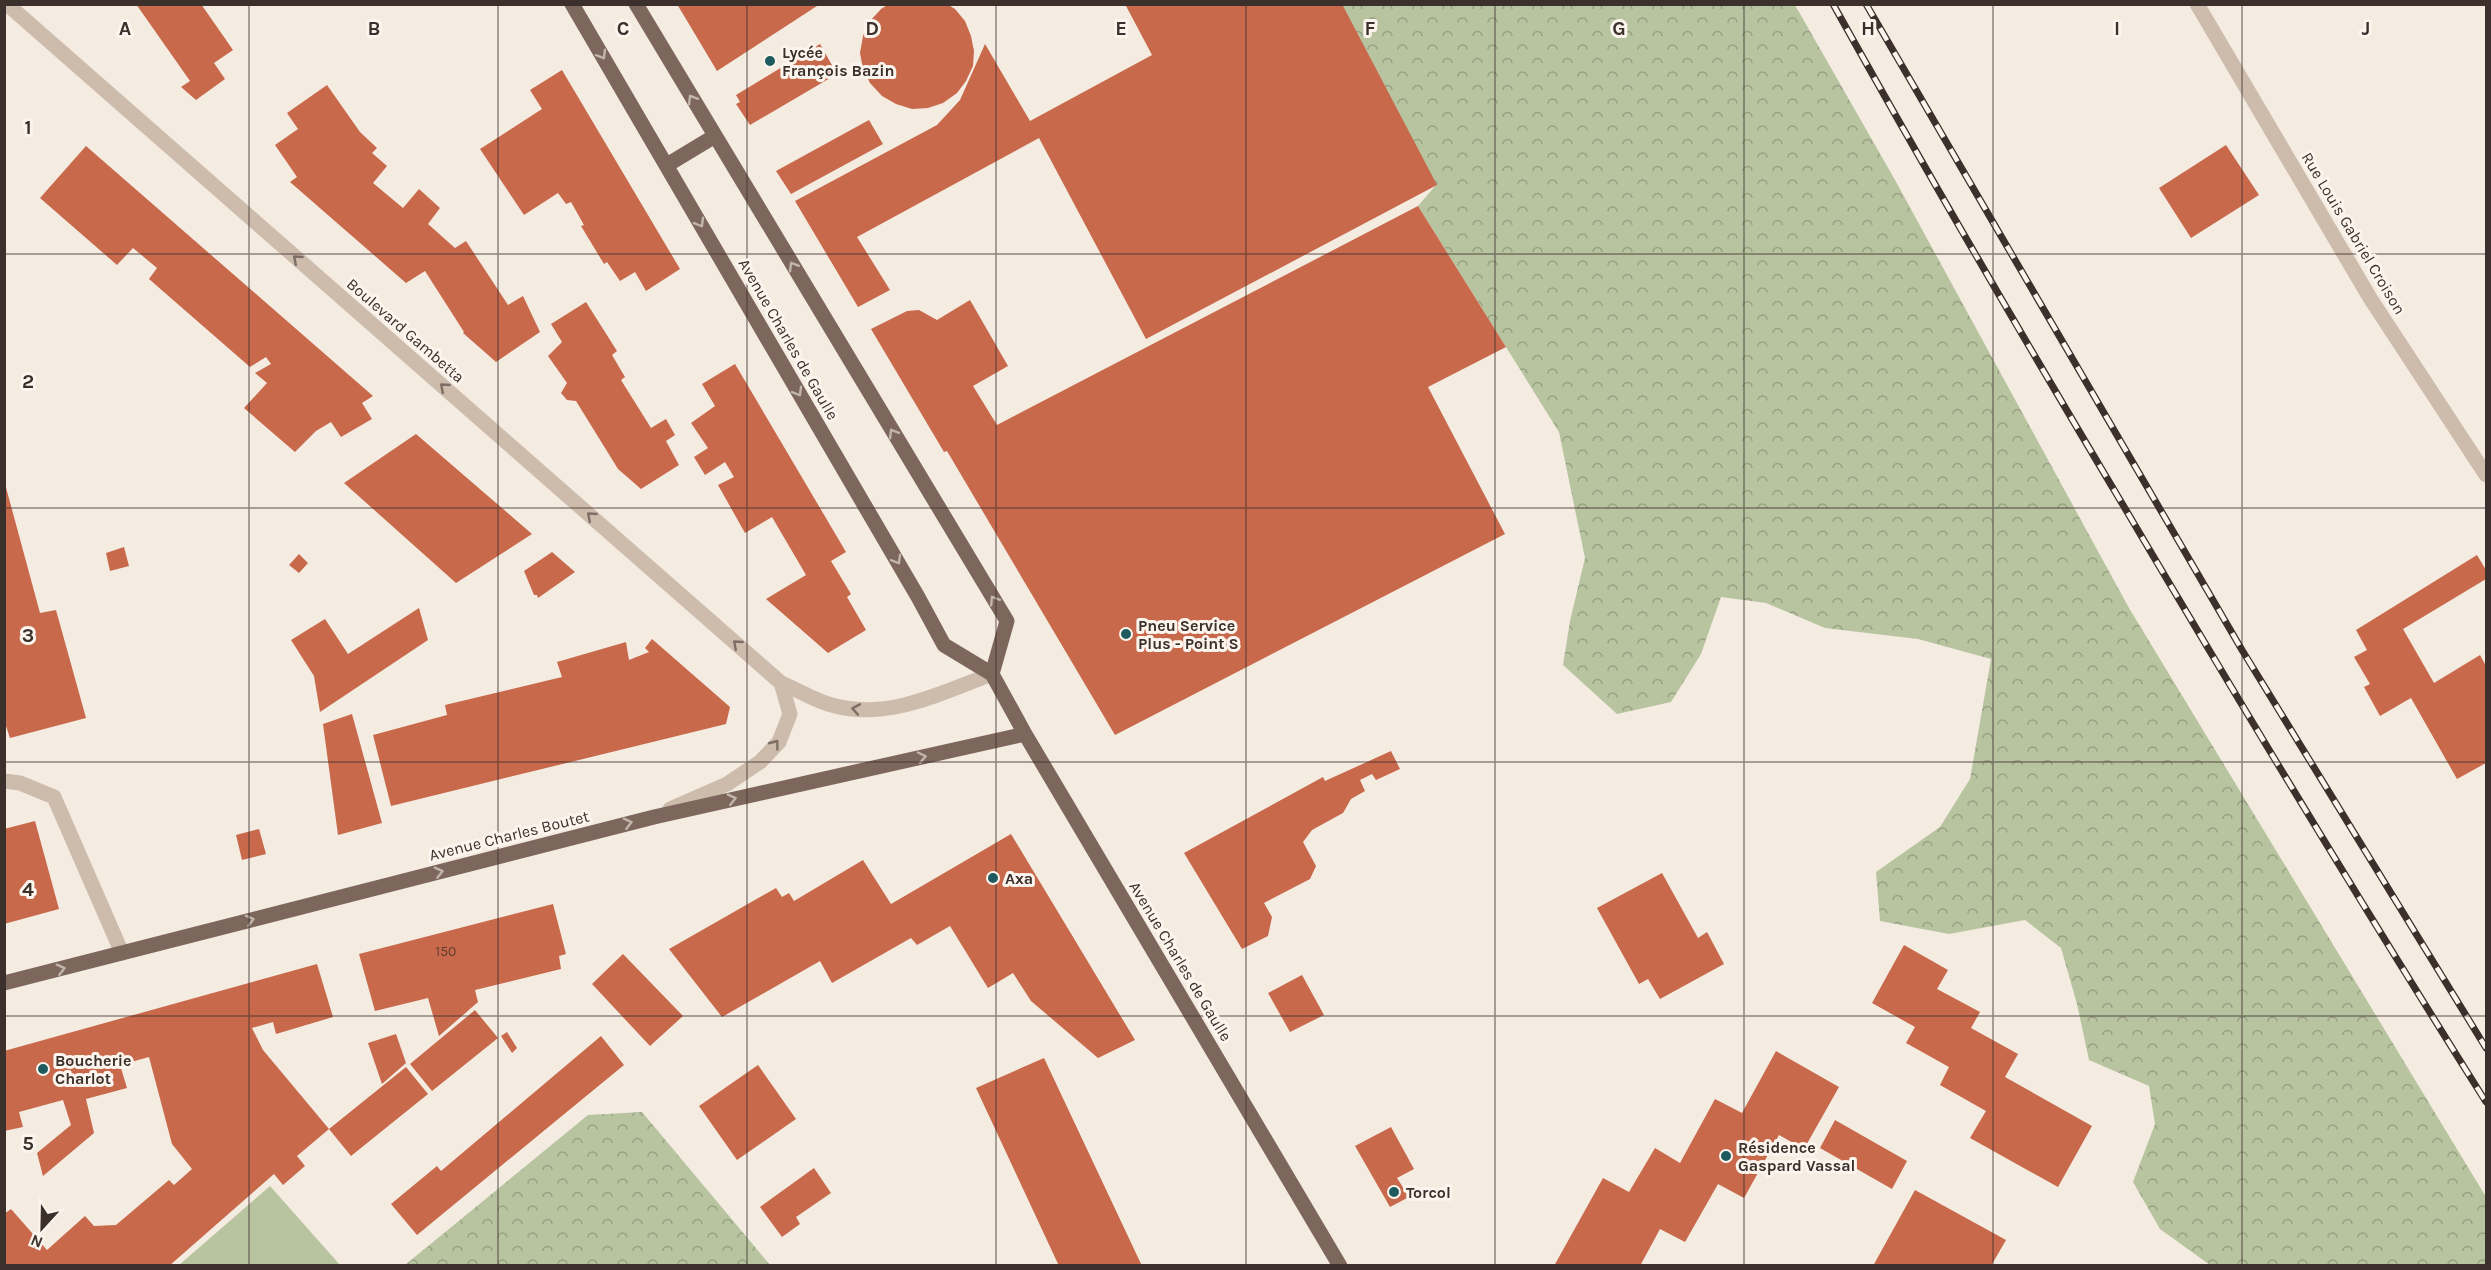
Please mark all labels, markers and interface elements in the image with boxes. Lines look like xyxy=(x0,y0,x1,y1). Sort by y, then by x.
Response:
text: A xyxy=(119,17,132,40)
text: B xyxy=(368,17,380,40)
text: C xyxy=(617,17,629,40)
text: D xyxy=(865,17,879,40)
text: E xyxy=(1115,17,1127,40)
text: F xyxy=(1365,17,1376,40)
text: G xyxy=(1612,17,1626,40)
text: H xyxy=(1861,17,1875,40)
text: I xyxy=(2114,17,2120,40)
text: J xyxy=(2362,17,2370,40)
place label: Lycée François Bazin xyxy=(782,43,894,80)
one-way arrow xyxy=(594,49,606,59)
marker: Lycée François Bazin xyxy=(763,54,777,68)
one-way arrow xyxy=(688,95,700,105)
text: 1 xyxy=(24,116,32,139)
street label: Rue Louis Gabriel Croison xyxy=(2298,149,2410,318)
one-way arrow xyxy=(693,217,705,227)
one-way arrow xyxy=(293,255,304,266)
street label: Avenue Charles de Gaulle xyxy=(735,255,843,423)
one-way arrow xyxy=(788,262,800,272)
street label: Boulevard Gambetta xyxy=(343,274,468,387)
text: 2 xyxy=(22,370,34,393)
one-way arrow xyxy=(440,383,451,394)
one-way arrow xyxy=(791,386,803,396)
one-way arrow xyxy=(889,429,901,439)
one-way arrow xyxy=(587,512,598,523)
one-way arrow xyxy=(889,554,901,564)
one-way arrow xyxy=(990,596,1001,607)
place label: Pneu Service Plus - Point S xyxy=(1138,616,1239,653)
text: 3 xyxy=(22,624,34,647)
marker: Pneu Service Plus - Point S xyxy=(1119,627,1133,641)
one-way arrow xyxy=(733,640,744,651)
one-way arrow xyxy=(851,703,861,715)
one-way arrow xyxy=(768,740,779,751)
one-way arrow xyxy=(917,751,927,764)
one-way arrow xyxy=(727,794,737,807)
street label: Avenue Charles Boutet xyxy=(427,806,591,865)
one-way arrow xyxy=(623,818,633,831)
one-way arrow xyxy=(434,866,444,879)
place label: Axa xyxy=(1005,869,1033,888)
marker: Axa xyxy=(986,871,1000,885)
text: 4 xyxy=(22,878,34,901)
street label: Avenue Charles de Gaulle xyxy=(1125,878,1236,1045)
one-way arrow xyxy=(244,915,255,927)
house number: 150 xyxy=(436,943,456,960)
one-way arrow xyxy=(56,963,66,976)
place label: Boucherie Charlot xyxy=(55,1051,131,1088)
marker: Boucherie Charlot xyxy=(36,1062,50,1076)
text: 5 xyxy=(22,1132,34,1155)
place label: Résidence Gaspard Vassal xyxy=(1738,1138,1855,1175)
marker: Résidence Gaspard Vassal xyxy=(1719,1149,1733,1163)
place label: Torcol xyxy=(1406,1183,1451,1202)
marker: Torcol xyxy=(1387,1185,1401,1199)
north arrow xyxy=(12,1198,72,1258)
text: N xyxy=(28,1230,45,1252)

